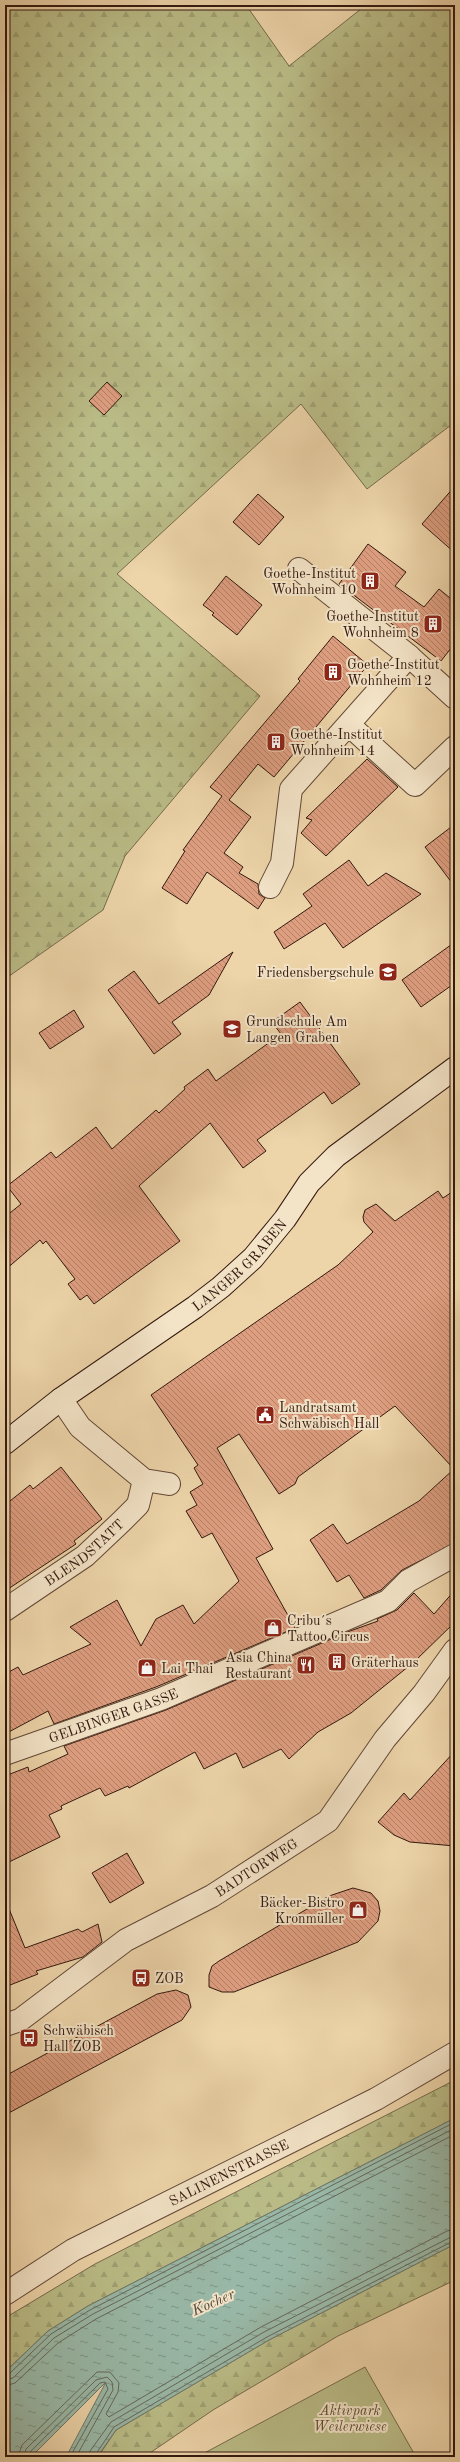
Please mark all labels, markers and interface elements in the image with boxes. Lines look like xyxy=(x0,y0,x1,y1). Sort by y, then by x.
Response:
place label: Goethe-Institut Wohnheim 10 xyxy=(263,567,356,597)
building icon: Goethe-Institut Wohnheim 10 xyxy=(359,570,381,592)
place label: Goethe-Institut Wohnheim 8 xyxy=(326,610,419,640)
building icon: Goethe-Institut Wohnheim 8 xyxy=(422,613,444,635)
place label: Goethe-Institut Wohnheim 12 xyxy=(347,658,440,688)
building icon: Goethe-Institut Wohnheim 12 xyxy=(322,661,344,683)
place label: Goethe-Institut Wohnheim 14 xyxy=(290,728,383,758)
building icon: Goethe-Institut Wohnheim 14 xyxy=(265,731,287,753)
school or university icon: Friedensbergschule xyxy=(377,961,399,983)
place label: Friedensbergschule xyxy=(257,966,374,980)
place label: Grundschule Am Langen Graben xyxy=(246,1015,347,1045)
school or university icon: Grundschule Am Langen Graben xyxy=(221,1018,243,1040)
street label: LANGER GRABEN xyxy=(190,1217,290,1314)
place label: Landratsamt Schwäbisch Hall xyxy=(279,1401,380,1431)
public building icon: Landratsamt Schwäbisch Hall xyxy=(254,1404,276,1426)
street label: BLENDSTATT xyxy=(42,1517,127,1589)
place label: Cribu´s Tattoo Circus xyxy=(287,1614,369,1644)
shop icon: Cribu´s Tattoo Circus xyxy=(262,1617,284,1639)
place label: Asia China Restaurant xyxy=(225,1651,292,1681)
building icon: Gräterhaus xyxy=(326,1651,348,1673)
restaurant icon: Asia China Restaurant xyxy=(295,1654,317,1676)
place label: Gräterhaus xyxy=(351,1656,419,1670)
shop icon: Lai Thai xyxy=(136,1657,158,1679)
place label: Lai Thai xyxy=(161,1662,214,1676)
street label: GELBINGER GASSE xyxy=(47,1686,180,1746)
street label: BADTORWEG xyxy=(213,1836,301,1900)
place label: Bäcker-Bistro Kronmüller xyxy=(260,1896,344,1926)
shop icon: Bäcker-Bistro Kronmüller xyxy=(347,1899,369,1921)
bus stop icon: ZOB xyxy=(130,1967,152,1989)
place label: ZOB xyxy=(155,1972,184,1986)
place label: Schwäbisch Hall ZOB xyxy=(43,2024,114,2054)
bus stop icon: Schwäbisch Hall ZOB xyxy=(18,2027,40,2049)
street label: SALINENSTRASSE xyxy=(167,2138,291,2209)
water label: Kocher xyxy=(189,2287,238,2320)
park label: Aktivpark Weilerwiese xyxy=(313,2404,387,2434)

